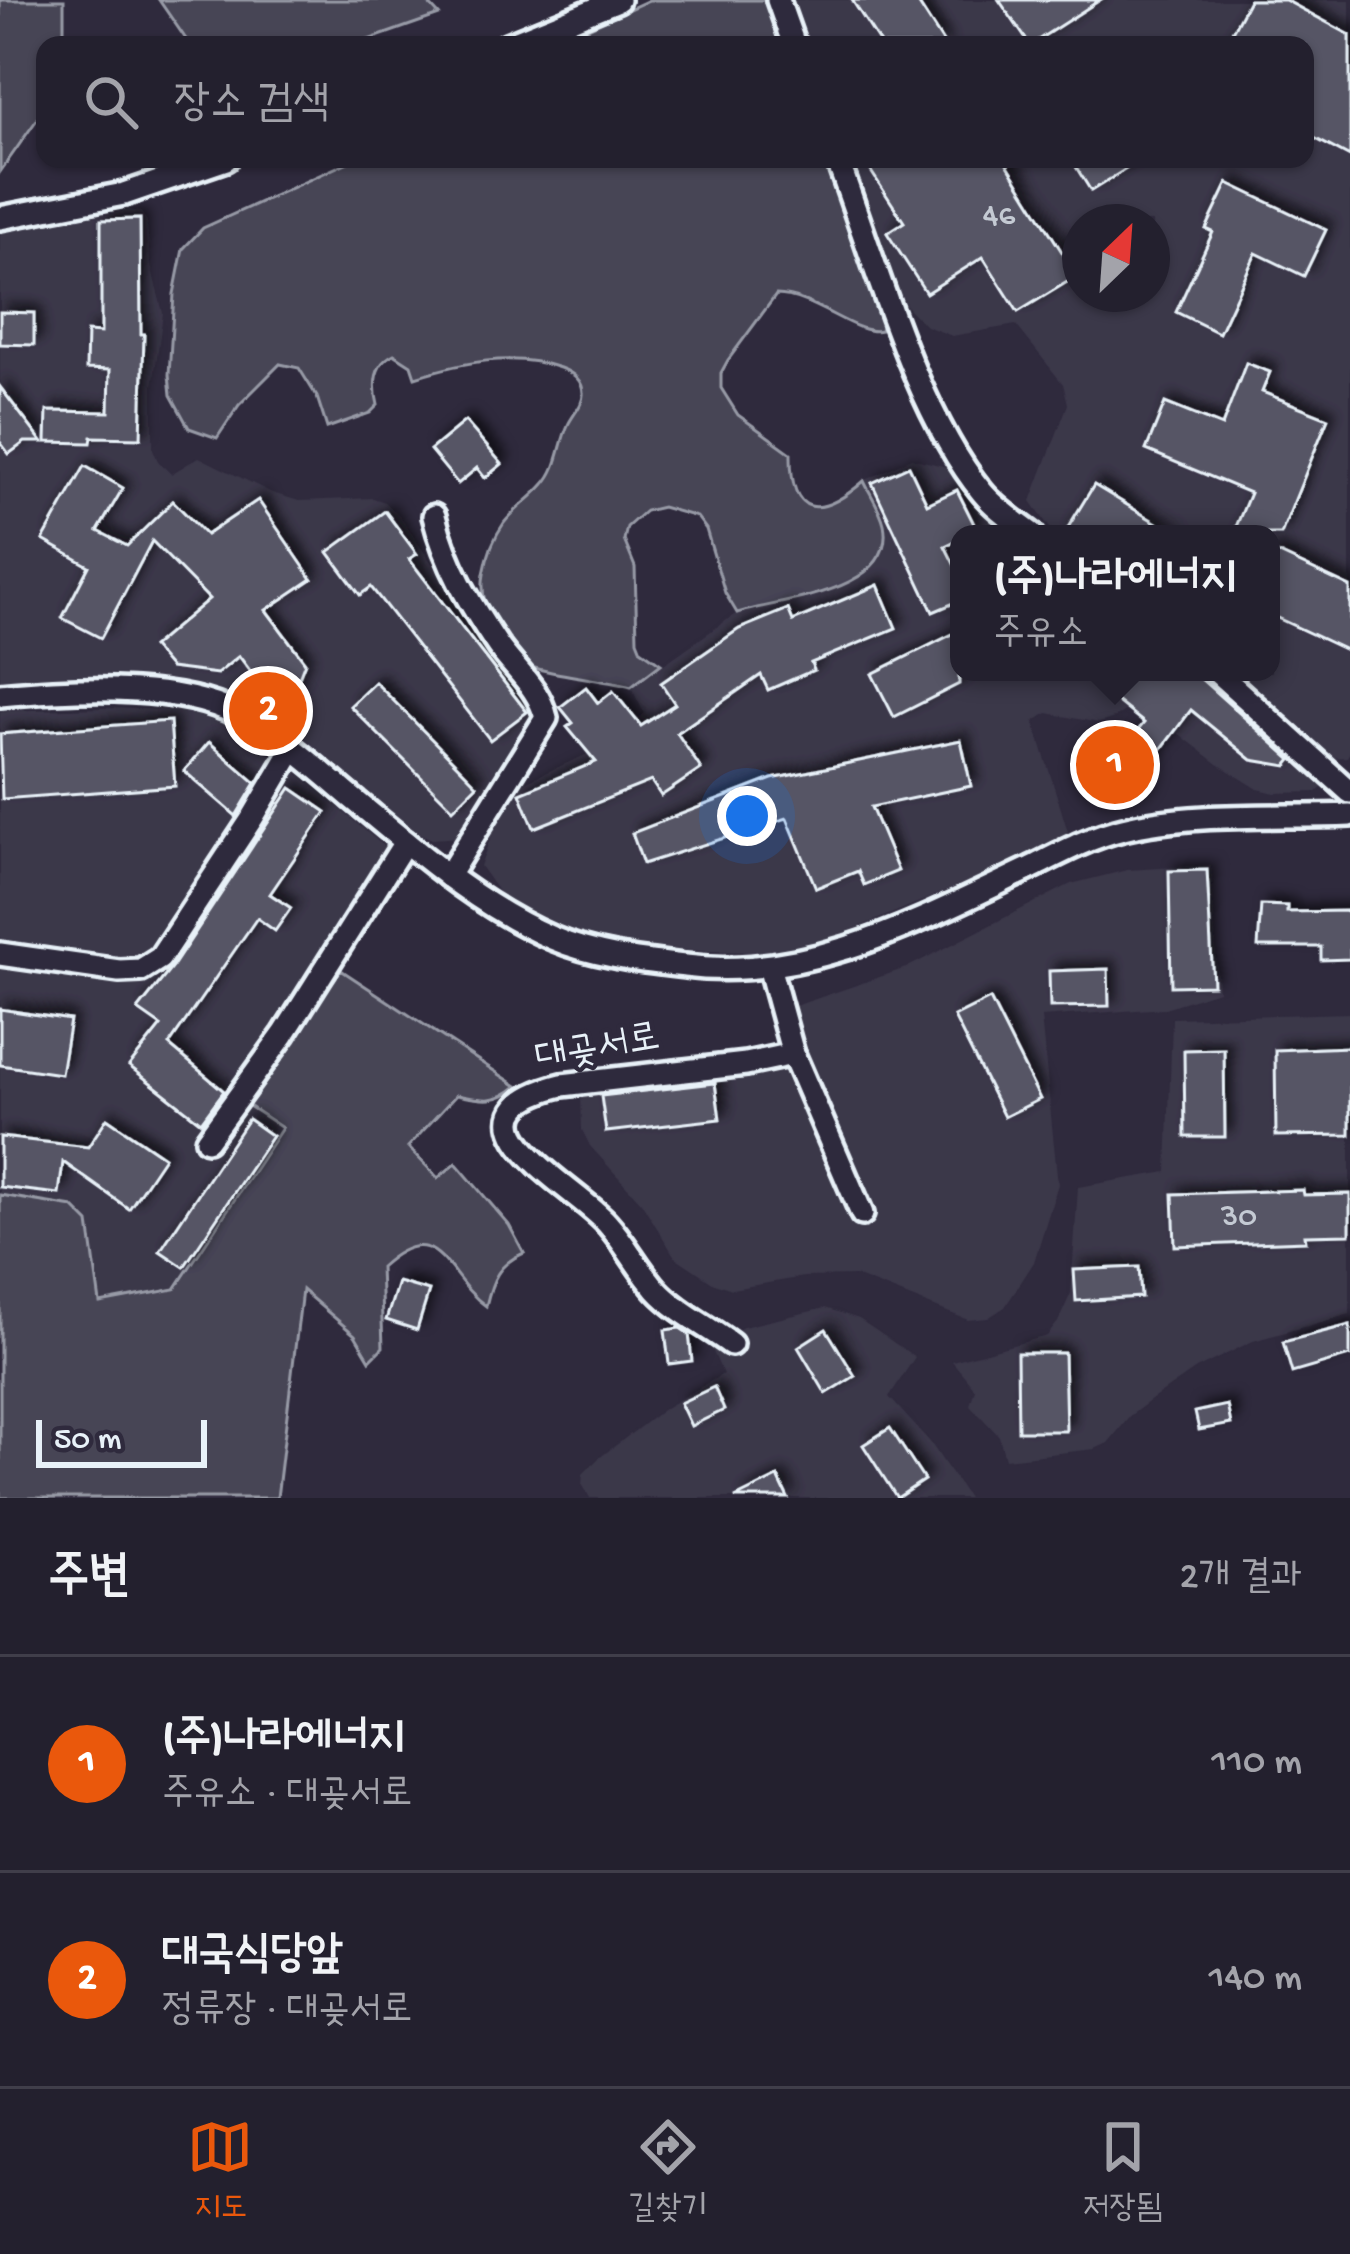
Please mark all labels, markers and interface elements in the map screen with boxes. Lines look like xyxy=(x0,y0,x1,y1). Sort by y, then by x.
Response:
search box xyxy=(36,36,1314,168)
icon: search xyxy=(78,69,144,135)
text: 장소 검색 xyxy=(174,79,330,132)
house number: 46 xyxy=(983,198,1015,236)
north arrow xyxy=(1062,204,1170,312)
popup xyxy=(950,525,1280,681)
text: (주)나라에너지 xyxy=(994,554,1236,607)
text: 주유소 xyxy=(994,613,1088,659)
pin: 2 xyxy=(229,666,307,756)
pin: 1 xyxy=(1076,720,1154,810)
your location xyxy=(717,786,777,846)
street label: 대곶서로 xyxy=(532,1016,664,1084)
house number: 30 xyxy=(1220,1199,1257,1237)
scale bar xyxy=(36,1414,207,1467)
text: 50 m xyxy=(54,1422,121,1460)
text: 주변 xyxy=(48,1550,130,1610)
text: 2개 결과 xyxy=(1179,1556,1302,1602)
text: (주)나라에너지 xyxy=(162,1714,405,1767)
text: 1 xyxy=(79,1741,95,1787)
text: 110 m xyxy=(1211,1741,1302,1787)
text: 주유소 · 대곶서로 xyxy=(162,1773,412,1819)
text: 대국식당앞 xyxy=(162,1930,343,1983)
text: 2 xyxy=(77,1957,97,2003)
text: 140 m xyxy=(1209,1957,1302,2003)
text: 정류장 · 대곶서로 xyxy=(162,1989,412,2035)
tab: 지도 xyxy=(187,2114,253,2229)
tab: 길찾기 xyxy=(628,2114,708,2229)
tab: 저장됨 xyxy=(1083,2114,1163,2229)

